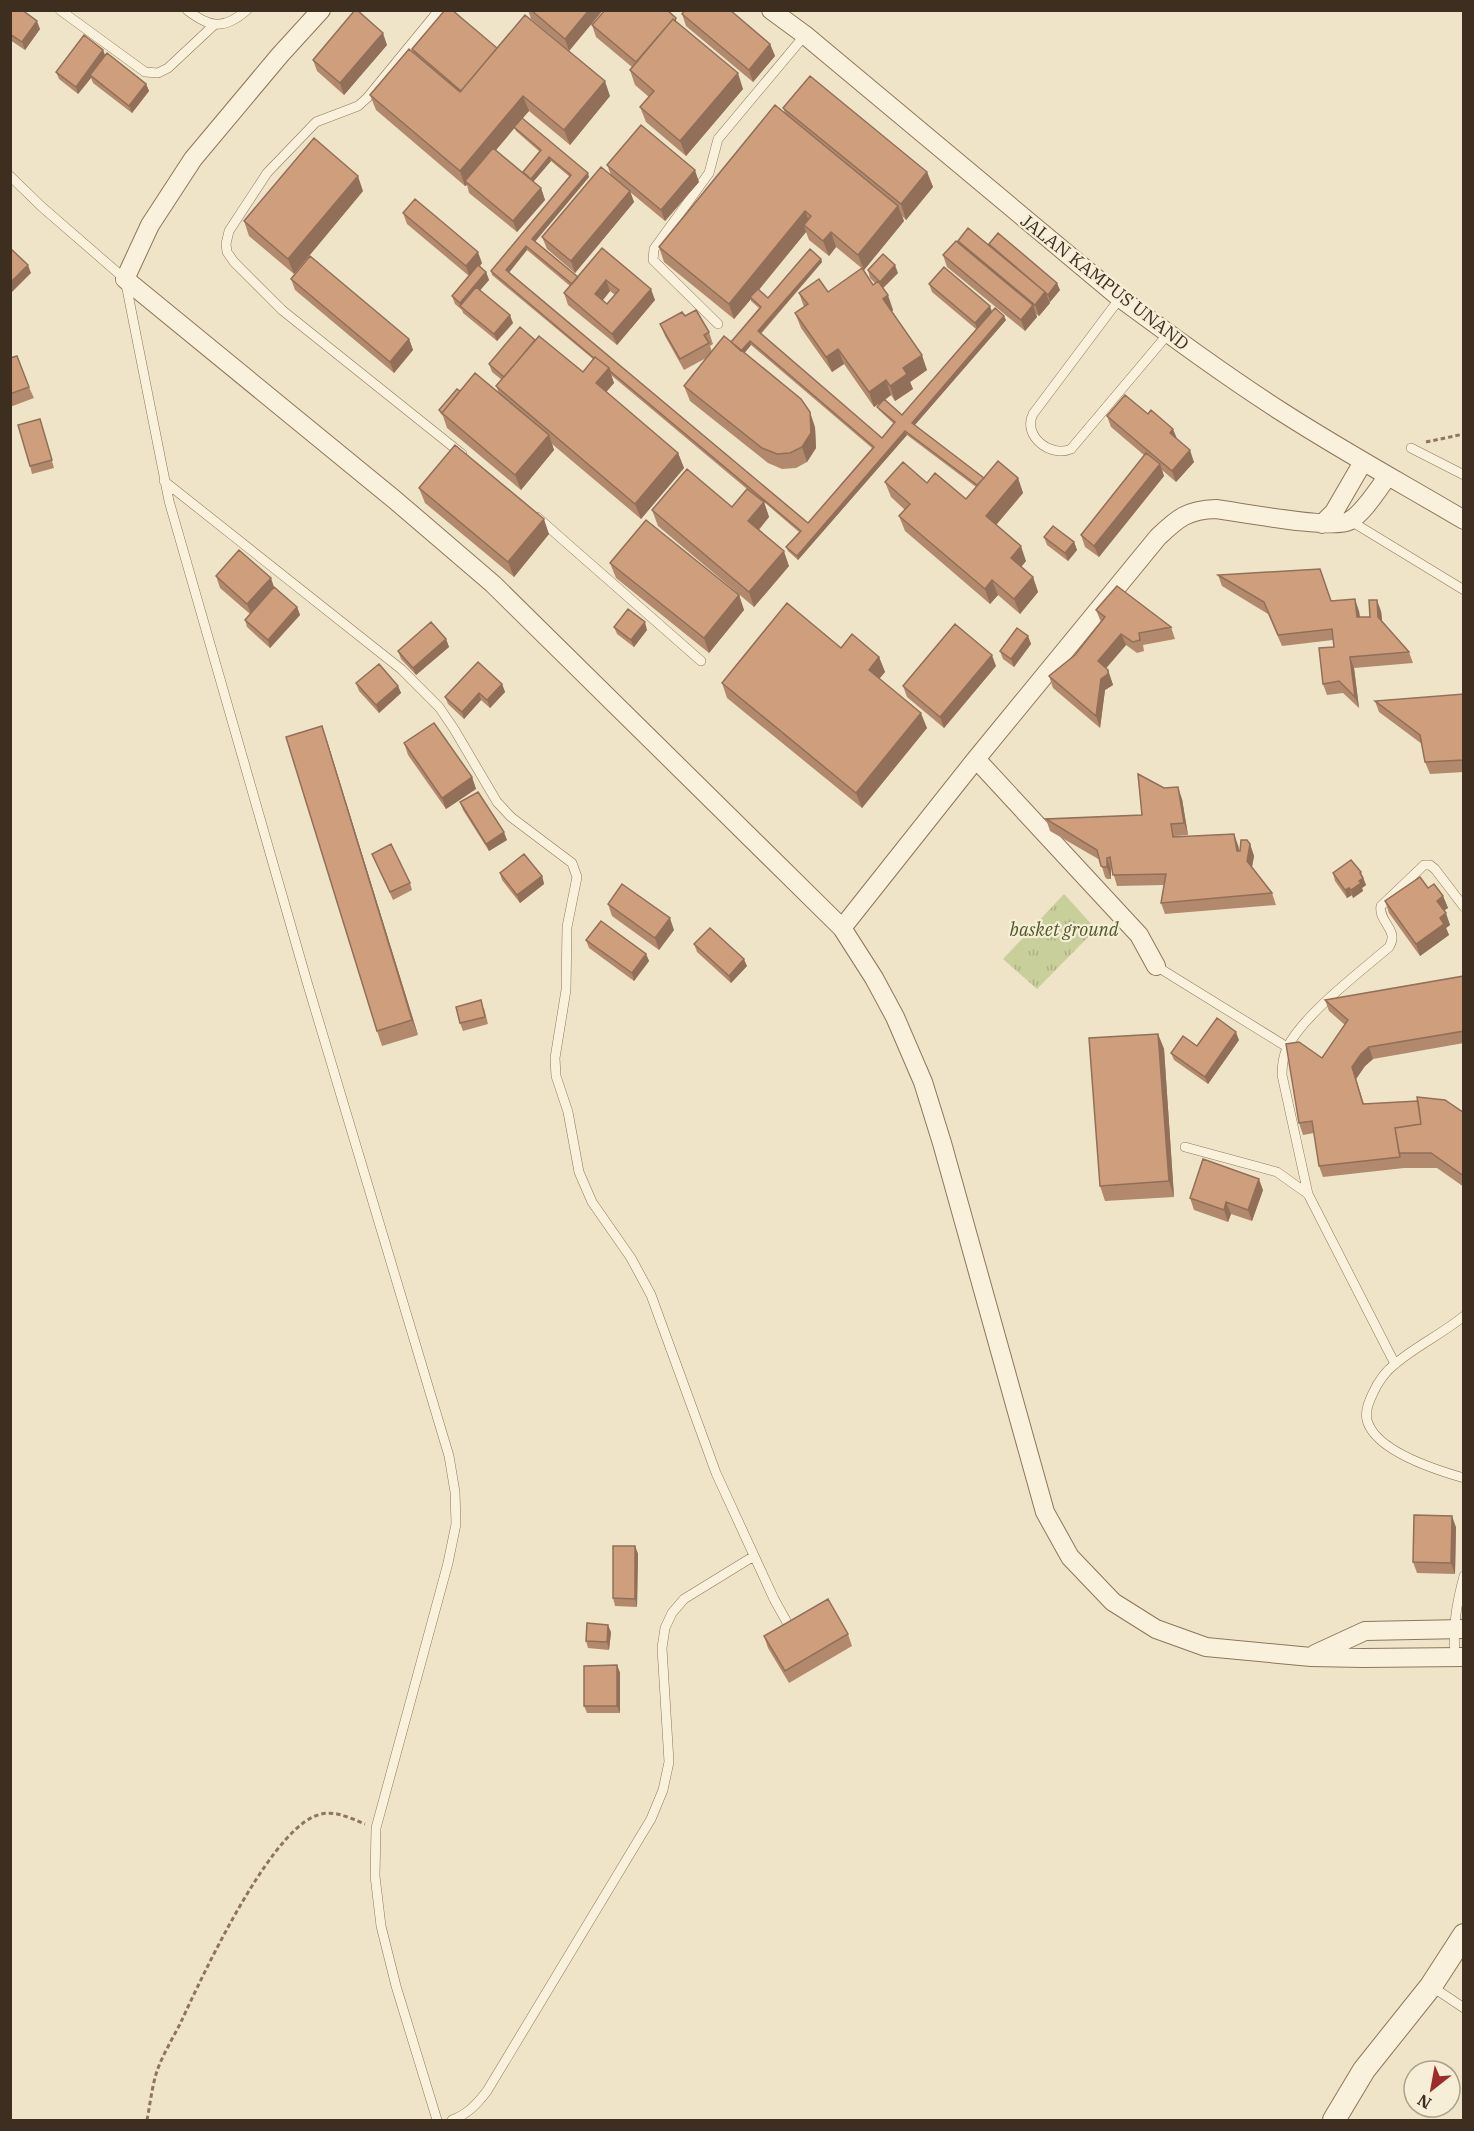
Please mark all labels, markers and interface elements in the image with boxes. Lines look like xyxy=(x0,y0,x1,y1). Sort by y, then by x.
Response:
street label: JALAN KAMPUS UNAND xyxy=(1016,209,1194,355)
park label: basket ground xyxy=(1010,918,1119,941)
north arrow xyxy=(1402,2059,1462,2119)
text: N xyxy=(1414,2090,1435,2114)

